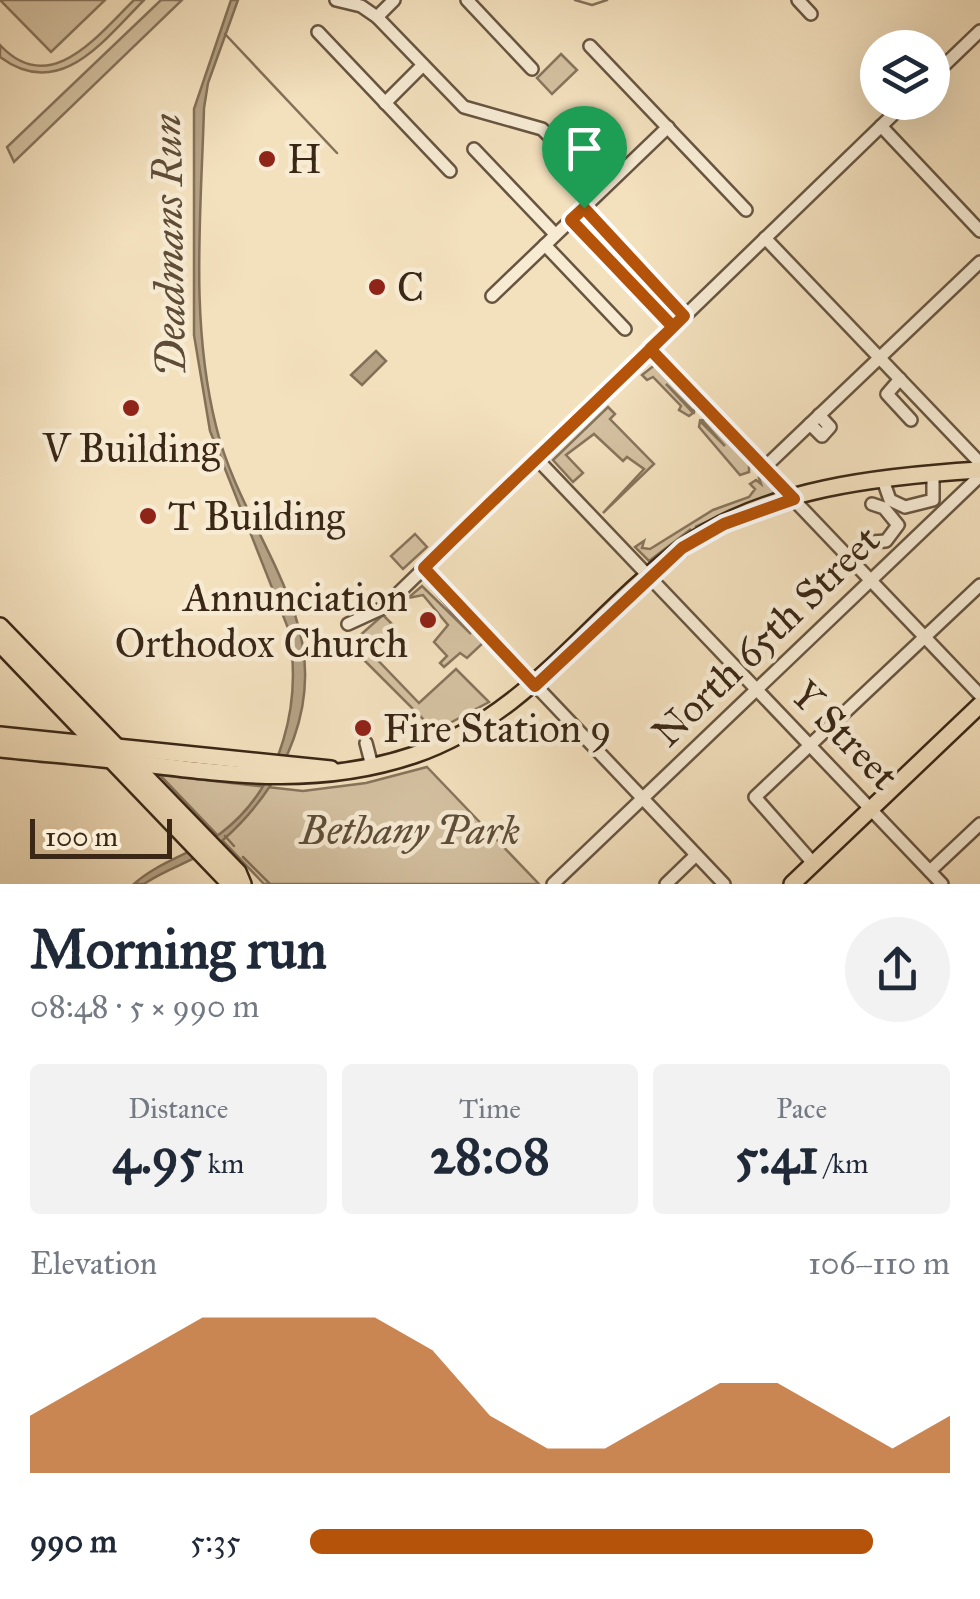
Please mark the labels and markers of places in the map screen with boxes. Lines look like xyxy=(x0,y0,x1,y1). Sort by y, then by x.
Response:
pin xyxy=(542,106,627,209)
place label: H xyxy=(287,135,322,184)
marker: H xyxy=(256,148,278,170)
place label: C xyxy=(397,263,424,312)
marker: C xyxy=(366,276,388,298)
marker: V Building xyxy=(120,397,142,419)
place label: V Building xyxy=(41,424,220,473)
place label: T Building xyxy=(168,492,345,541)
marker: T Building xyxy=(137,505,159,527)
place label: Annunciation Orthodox Church xyxy=(115,573,408,668)
marker: Annunciation Orthodox Church xyxy=(417,609,439,631)
place label: Fire Station 9 xyxy=(383,704,611,753)
marker: Fire Station 9 xyxy=(352,717,374,739)

